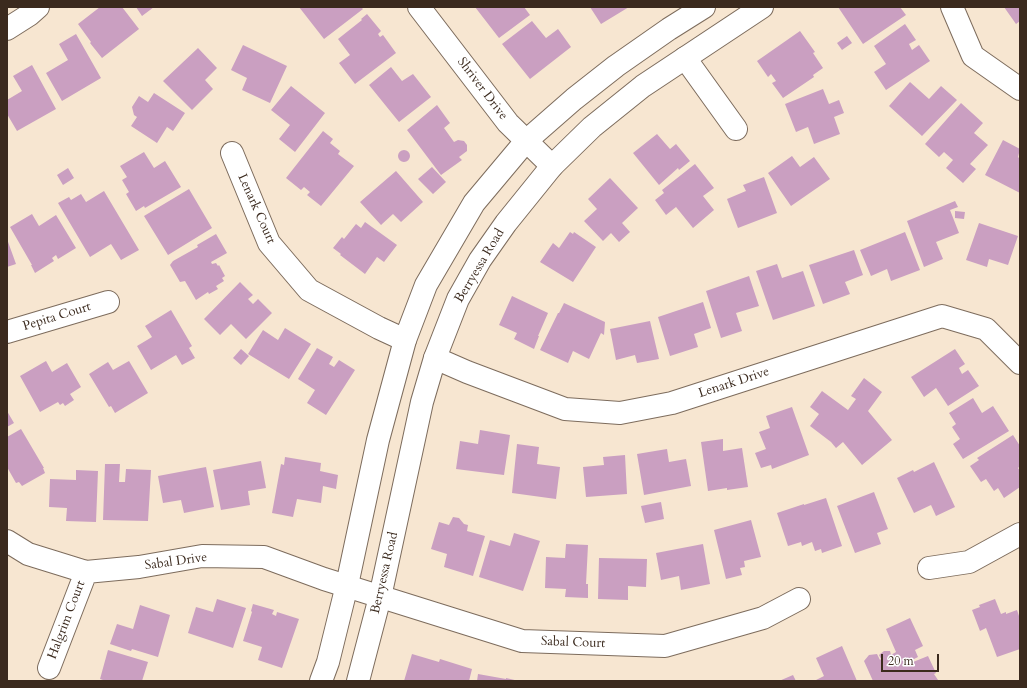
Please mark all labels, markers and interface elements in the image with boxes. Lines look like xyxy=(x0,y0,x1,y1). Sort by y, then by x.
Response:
street label: Shriver Drive xyxy=(453,55,511,123)
street label: Lenark Court xyxy=(234,172,278,246)
street label: Berryessa Road xyxy=(452,226,508,306)
street label: Pepita Court xyxy=(21,299,93,335)
street label: Lenark Drive xyxy=(697,364,771,402)
street label: Berryessa Road xyxy=(368,531,402,615)
street label: Sabal Drive xyxy=(144,550,208,574)
street label: Halgrim Court xyxy=(45,579,89,661)
street label: Sabal Court xyxy=(541,634,605,652)
scale bar xyxy=(883,646,941,672)
text: 20 m xyxy=(888,653,914,669)

